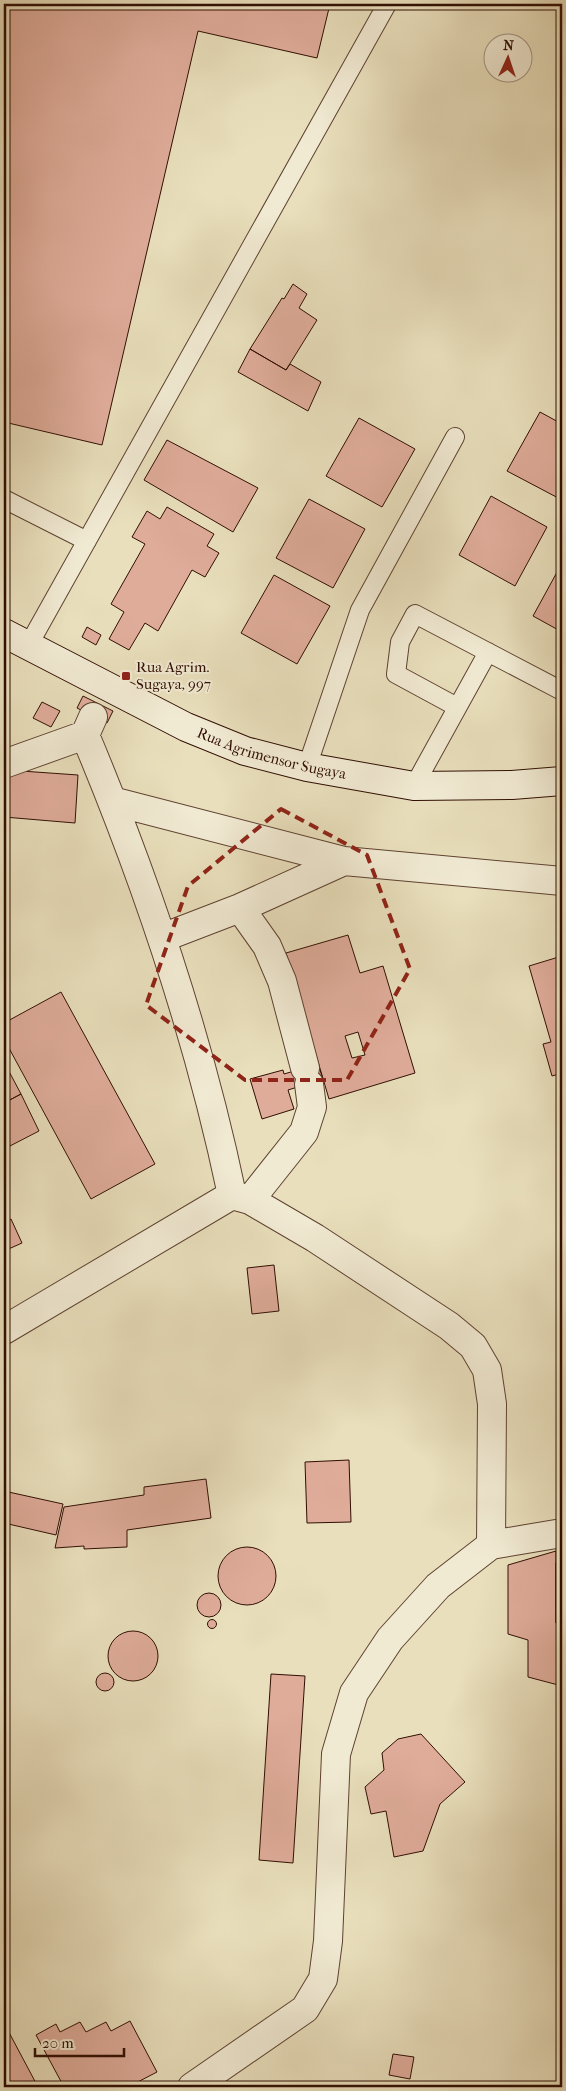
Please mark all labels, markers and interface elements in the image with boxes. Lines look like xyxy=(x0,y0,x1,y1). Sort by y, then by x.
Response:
north arrow xyxy=(484,32,534,82)
text: N xyxy=(503,37,515,54)
place label: Rua Agrim. Sugaya, 997 xyxy=(136,658,211,693)
marker: Rua Agrim. Sugaya, 997 xyxy=(120,670,132,682)
street label: Rua Agrimensor Sugaya xyxy=(194,723,349,783)
scale bar xyxy=(35,2026,124,2058)
text: 20 m xyxy=(42,2034,74,2052)

